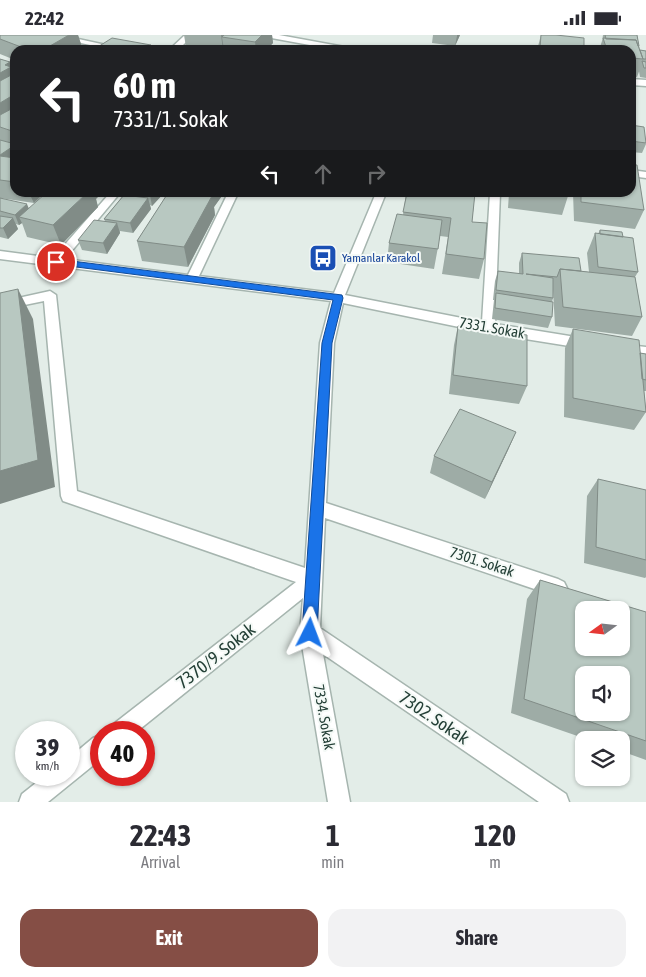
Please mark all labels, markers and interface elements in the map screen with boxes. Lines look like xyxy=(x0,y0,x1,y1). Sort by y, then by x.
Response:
text: 22:42 xyxy=(25,7,64,29)
icon: left xyxy=(30,65,95,130)
text: 60 m xyxy=(113,65,176,105)
text: 7331/1. Sokak xyxy=(113,106,228,132)
icon: left xyxy=(256,160,284,188)
icon: ahead xyxy=(309,160,337,188)
icon: right xyxy=(362,160,390,188)
pin xyxy=(35,241,77,283)
bus stop icon: Yamanlar Karakol xyxy=(308,243,338,273)
icon: arrive xyxy=(42,248,70,276)
place label: Yamanlar Karakol xyxy=(342,251,421,265)
street label: 7331. Sokak xyxy=(458,313,527,342)
street label: 7301. Sokak xyxy=(448,543,517,580)
north arrow xyxy=(575,601,630,656)
map controls xyxy=(575,601,630,786)
position arrow xyxy=(283,606,335,658)
street label: 7370/9. Sokak xyxy=(172,618,259,693)
button: sound xyxy=(575,666,630,721)
street label: 7334. Sokak xyxy=(310,683,339,752)
street label: 7302. Sokak xyxy=(395,687,473,749)
speed limit sign: 40 xyxy=(90,721,155,786)
button: layers xyxy=(575,731,630,786)
text: 39 xyxy=(36,733,59,761)
text: km/h xyxy=(36,759,59,773)
text: 22:43 xyxy=(130,818,191,852)
text: 1 xyxy=(326,818,340,852)
text: 120 xyxy=(474,818,516,852)
text: Arrival xyxy=(141,853,180,871)
text: min xyxy=(321,853,344,871)
text: m xyxy=(489,853,501,871)
button: Exit xyxy=(20,909,318,967)
button: Share xyxy=(328,909,626,967)

